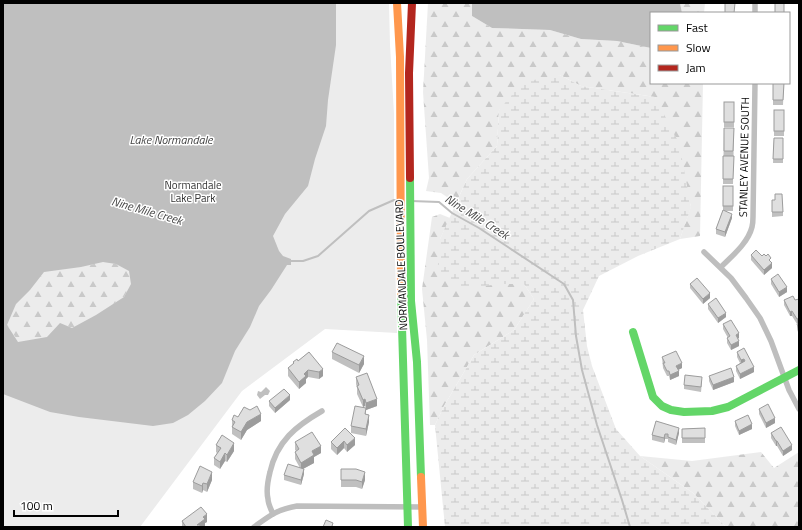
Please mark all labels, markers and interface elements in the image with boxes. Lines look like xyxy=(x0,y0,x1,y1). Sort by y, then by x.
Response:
legend xyxy=(650,12,790,84)
text: Fast xyxy=(686,18,709,37)
text: Slow xyxy=(686,38,711,57)
text: Jam xyxy=(686,58,706,77)
street label: STANLEY AVENUE SOUTH xyxy=(735,97,753,217)
water label: Lake Normandale xyxy=(129,130,214,149)
park label: Normandale Lake Park xyxy=(164,177,222,206)
water label: Nine Mile Creek xyxy=(441,189,515,245)
water label: Nine Mile Creek xyxy=(109,191,186,230)
street label: NORMANDALE BOULEVARD xyxy=(391,199,411,331)
scale bar xyxy=(14,492,118,518)
text: 100 m xyxy=(20,496,53,515)

